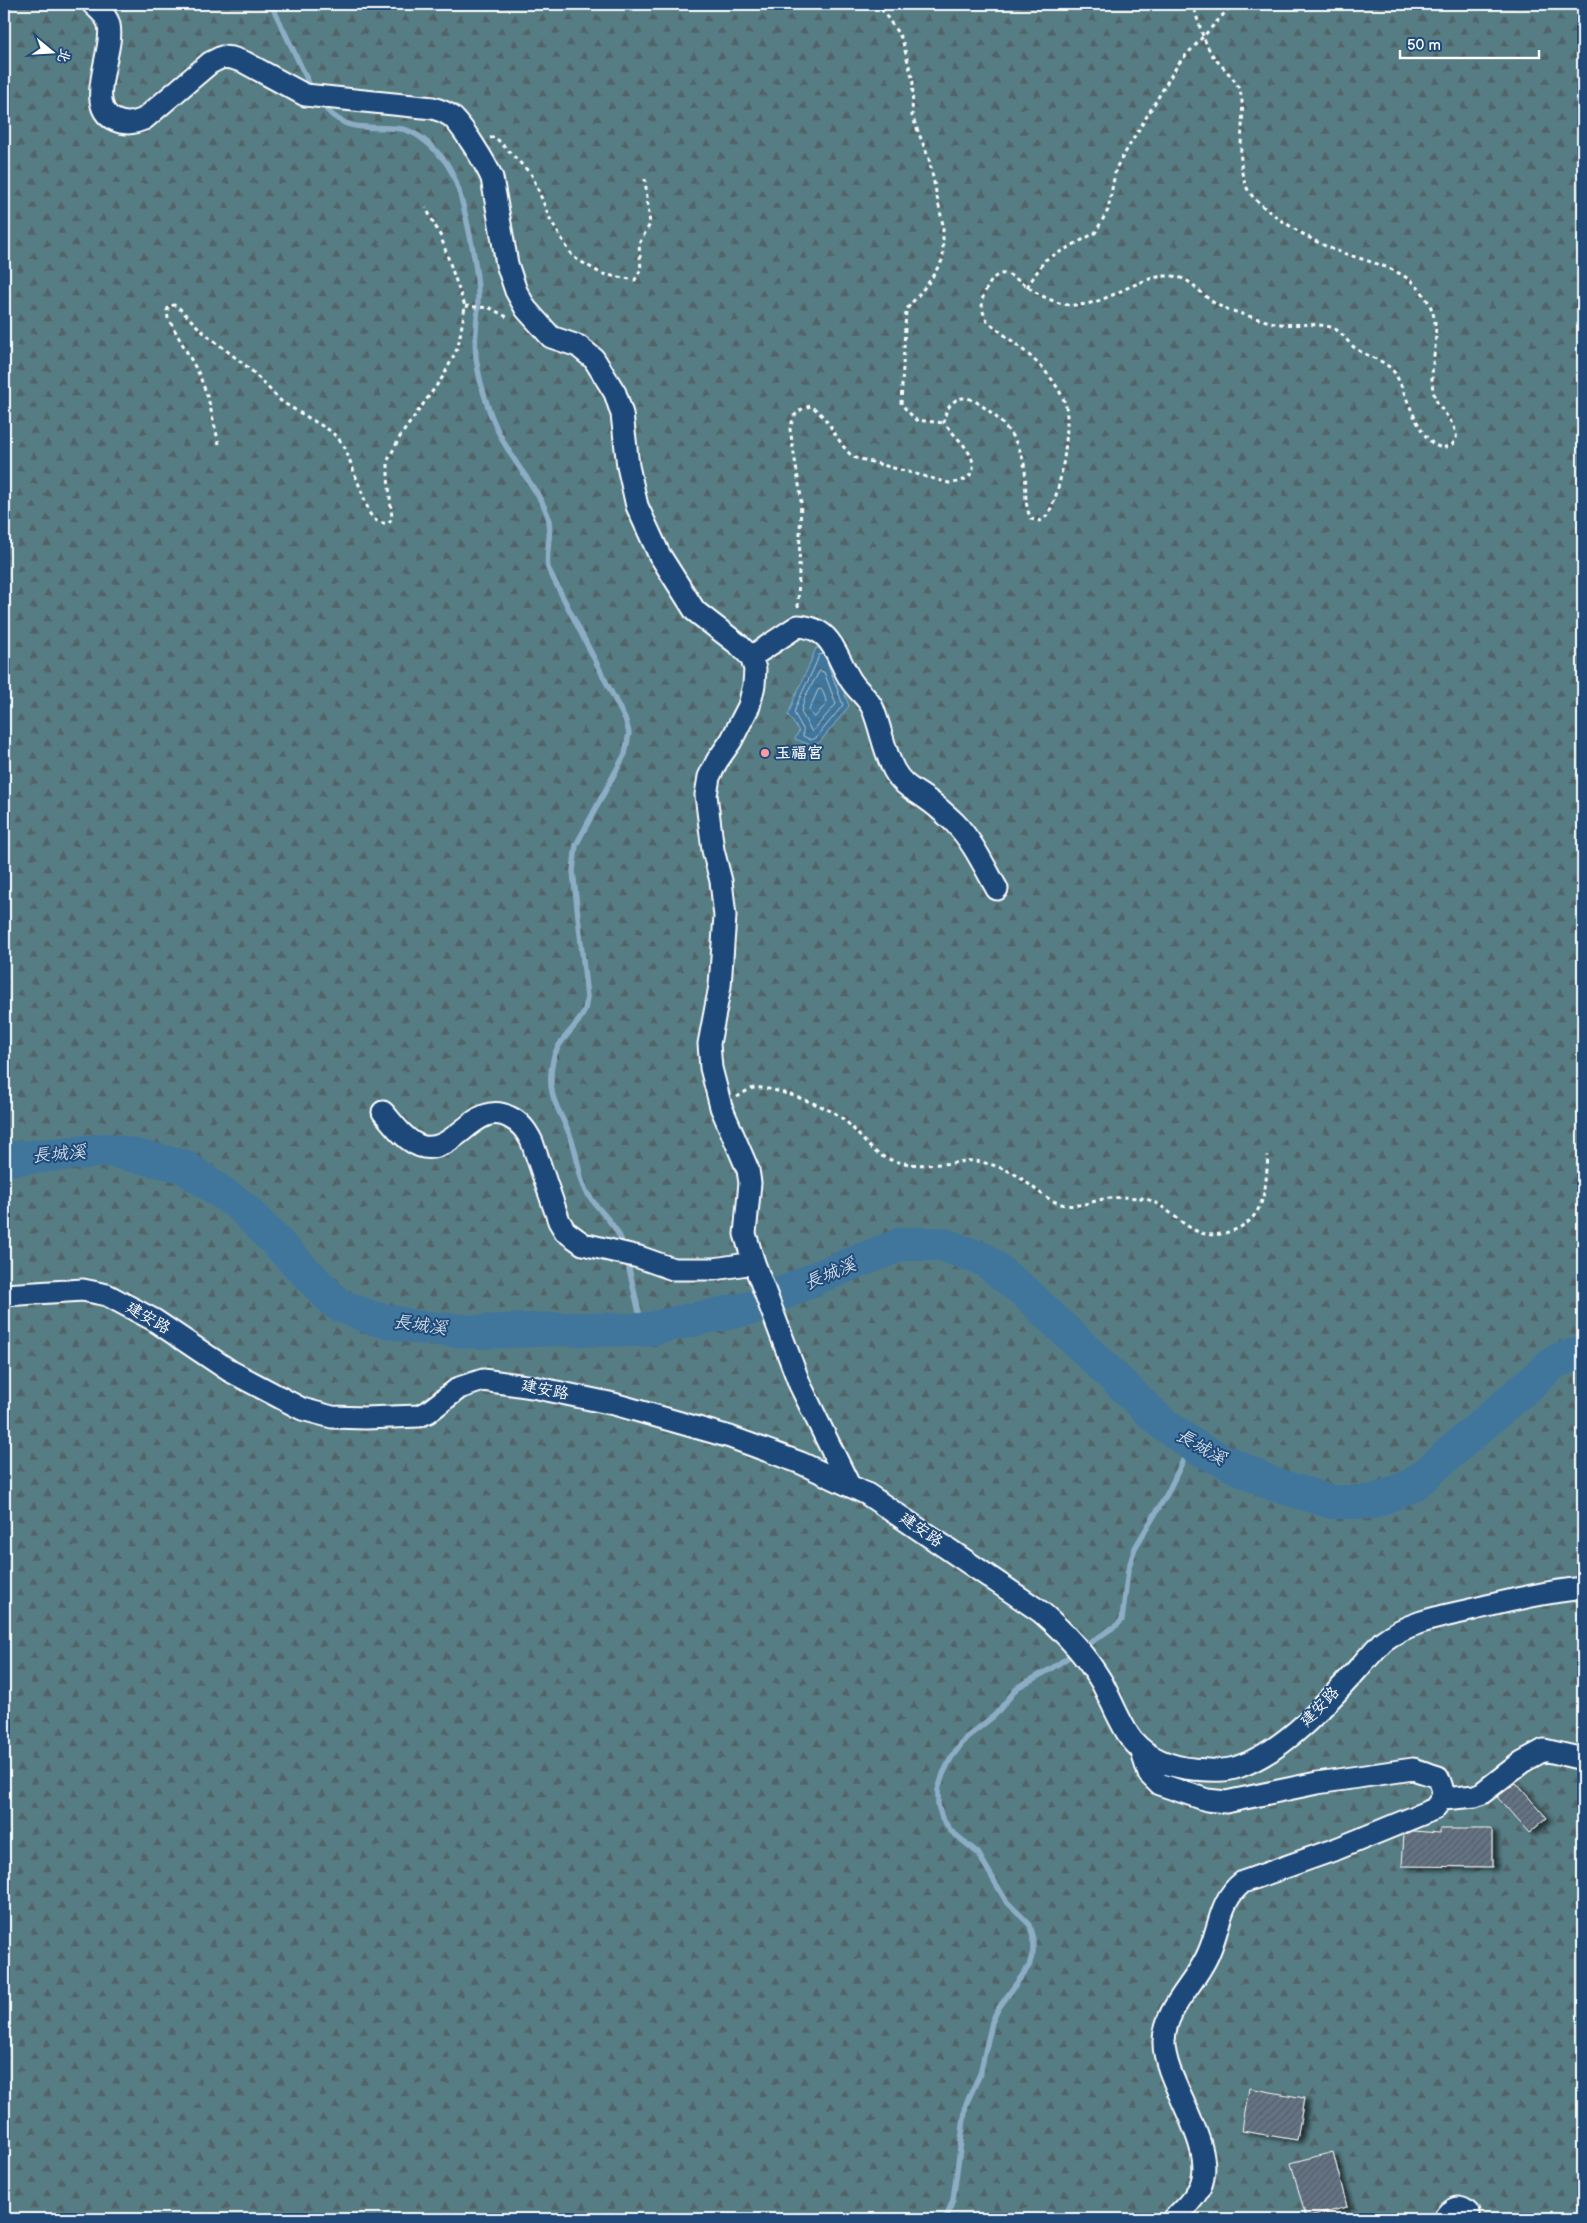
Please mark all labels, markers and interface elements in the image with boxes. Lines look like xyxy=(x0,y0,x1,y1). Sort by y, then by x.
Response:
north arrow xyxy=(28,28,78,78)
scale bar xyxy=(1400,28,1538,60)
text: 50 m xyxy=(1407,36,1441,55)
text: 北 xyxy=(54,47,74,65)
place label: 玉福宮 xyxy=(775,744,823,763)
marker: 玉福宮 xyxy=(759,747,771,759)
water label: 長城溪 xyxy=(31,1141,88,1167)
water label: 長城溪 xyxy=(801,1253,860,1294)
street label: 建安路 xyxy=(122,1298,174,1338)
water label: 長城溪 xyxy=(392,1311,449,1339)
street label: 建安路 xyxy=(520,1376,570,1404)
water label: 長城溪 xyxy=(1172,1424,1230,1470)
street label: 建安路 xyxy=(896,1508,946,1552)
street label: 建安路 xyxy=(1296,1683,1344,1731)

